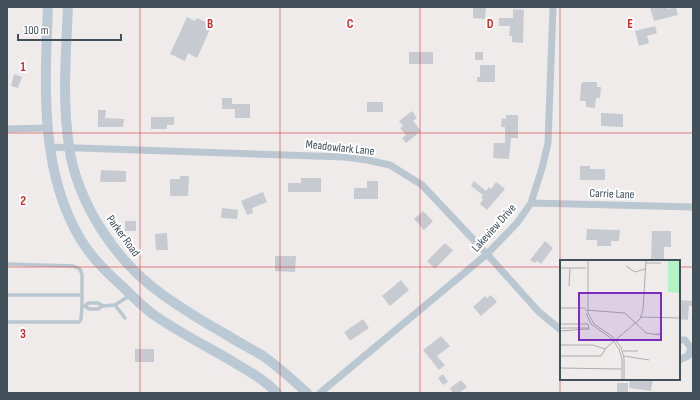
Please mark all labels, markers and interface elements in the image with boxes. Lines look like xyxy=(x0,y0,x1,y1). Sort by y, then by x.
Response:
scale bar xyxy=(18,16,121,42)
text: B xyxy=(207,16,213,32)
text: C xyxy=(347,16,354,32)
text: D xyxy=(487,16,494,32)
text: E xyxy=(627,16,633,32)
text: 100 m xyxy=(24,23,49,38)
text: 1 xyxy=(20,59,26,75)
street label: Meadowlark Lane xyxy=(305,137,375,159)
street label: Carrie Lane xyxy=(589,186,635,202)
text: 2 xyxy=(20,193,26,209)
street label: Lakeview Drive xyxy=(469,201,520,255)
street label: Parker Road xyxy=(103,212,143,260)
inset map xyxy=(560,260,680,380)
text: 3 xyxy=(20,326,26,342)

